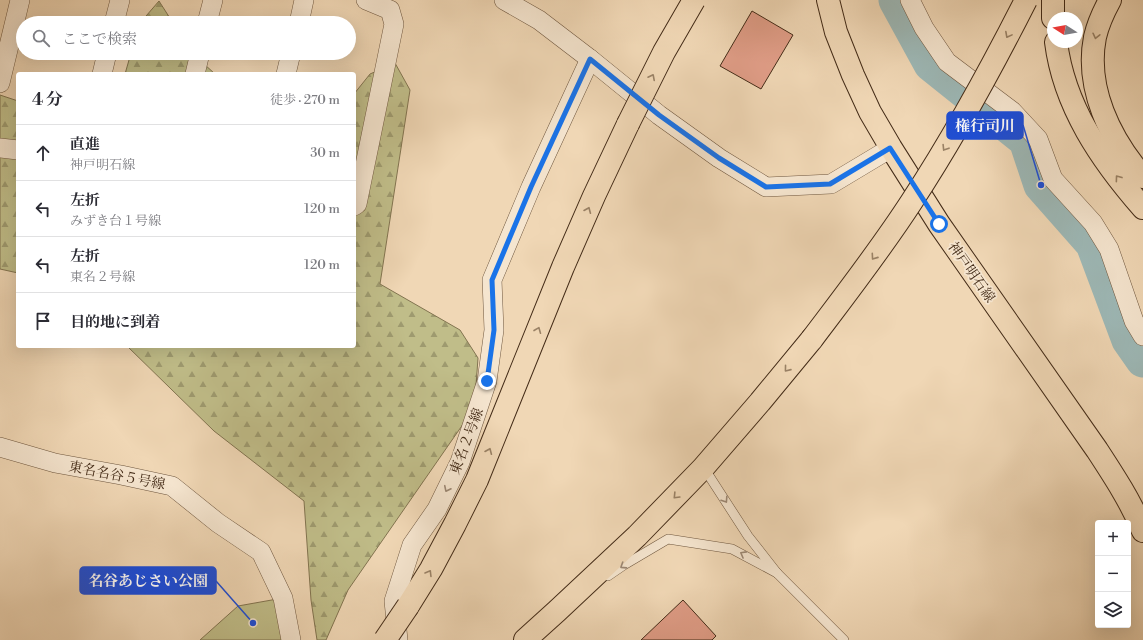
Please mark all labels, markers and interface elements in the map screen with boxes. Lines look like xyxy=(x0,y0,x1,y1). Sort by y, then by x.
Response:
north arrow xyxy=(1047,12,1083,48)
search box xyxy=(16,16,356,60)
icon: search xyxy=(30,27,52,49)
text: ここで検索 xyxy=(62,30,137,49)
one-way arrow xyxy=(1005,30,1013,38)
one-way arrow xyxy=(1093,33,1101,39)
one-way arrow xyxy=(647,73,655,81)
text: 4 分 xyxy=(32,89,63,111)
text: 徒歩 · 270 m xyxy=(270,92,340,108)
callout: 権行司川 xyxy=(947,112,1023,139)
text: 権行司川 xyxy=(955,117,1015,136)
text: 直進 xyxy=(70,135,100,154)
icon: ahead xyxy=(32,142,54,164)
one-way arrow xyxy=(942,144,950,151)
text: 30 m xyxy=(310,145,340,161)
text: 神戸明石線 xyxy=(70,157,135,173)
one-way arrow xyxy=(1115,175,1123,182)
text: 左折 xyxy=(70,191,100,210)
icon: left xyxy=(32,198,54,220)
text: 120 m xyxy=(304,201,340,217)
one-way arrow xyxy=(583,207,591,215)
text: みずき台１号線 xyxy=(70,213,161,229)
route start xyxy=(930,215,948,233)
street label: 神戸明石線 xyxy=(944,239,999,306)
text: 左折 xyxy=(70,247,100,266)
one-way arrow xyxy=(871,253,879,260)
icon: left xyxy=(32,254,54,276)
text: 120 m xyxy=(304,257,340,273)
text: 東名２号線 xyxy=(70,269,135,285)
icon: arrive xyxy=(32,310,54,332)
text: 目的地に到着 xyxy=(70,313,160,332)
one-way arrow xyxy=(533,327,541,335)
one-way arrow xyxy=(785,365,792,372)
route end xyxy=(478,372,496,390)
street label: 東名２号線 xyxy=(446,405,488,477)
one-way arrow xyxy=(485,447,493,454)
street label: 東名名谷５号線 xyxy=(67,458,167,494)
one-way arrow xyxy=(444,485,452,492)
one-way arrow xyxy=(673,491,681,499)
one-way arrow xyxy=(720,496,727,503)
map controls xyxy=(1095,520,1131,628)
button: + xyxy=(1095,520,1131,556)
one-way arrow xyxy=(740,552,747,559)
button: − xyxy=(1095,556,1131,592)
one-way arrow xyxy=(620,561,627,569)
callout: 名谷あじさい公園 xyxy=(80,567,216,594)
one-way arrow xyxy=(424,570,432,577)
text: 名谷あじさい公園 xyxy=(88,572,208,591)
button: layers xyxy=(1095,592,1131,628)

